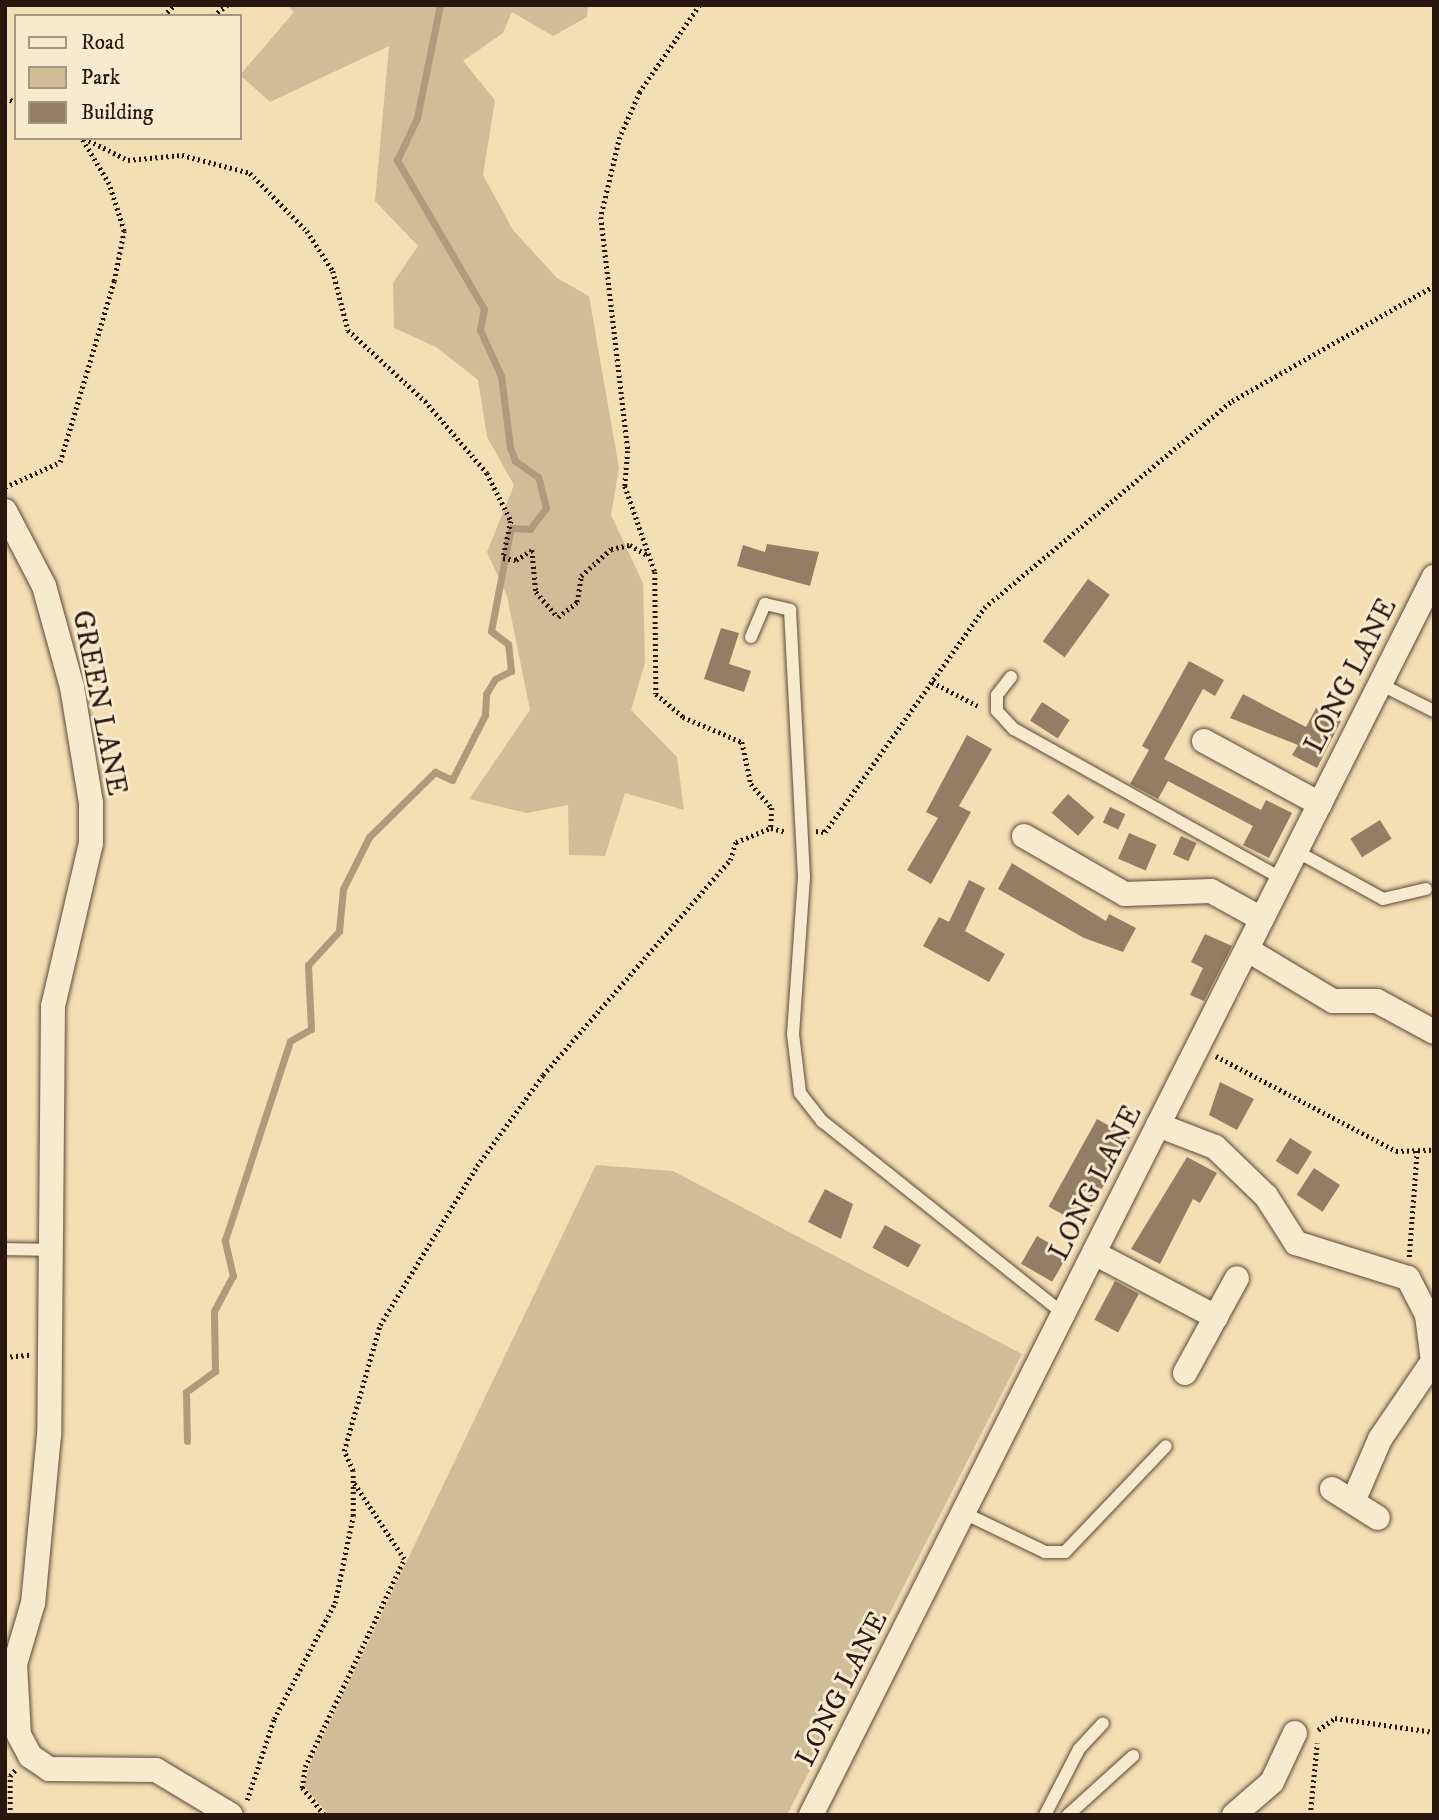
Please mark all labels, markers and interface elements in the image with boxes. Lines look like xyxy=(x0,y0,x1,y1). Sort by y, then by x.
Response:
legend xyxy=(14,14,242,140)
text: Road xyxy=(81,30,125,56)
text: Park xyxy=(81,65,120,91)
text: Building xyxy=(81,100,153,126)
street label: LONG LANE xyxy=(1298,593,1404,759)
street label: GREEN LANE xyxy=(65,607,133,799)
street label: LONG LANE xyxy=(1043,1100,1149,1266)
street label: LONG LANE xyxy=(789,1606,895,1772)

